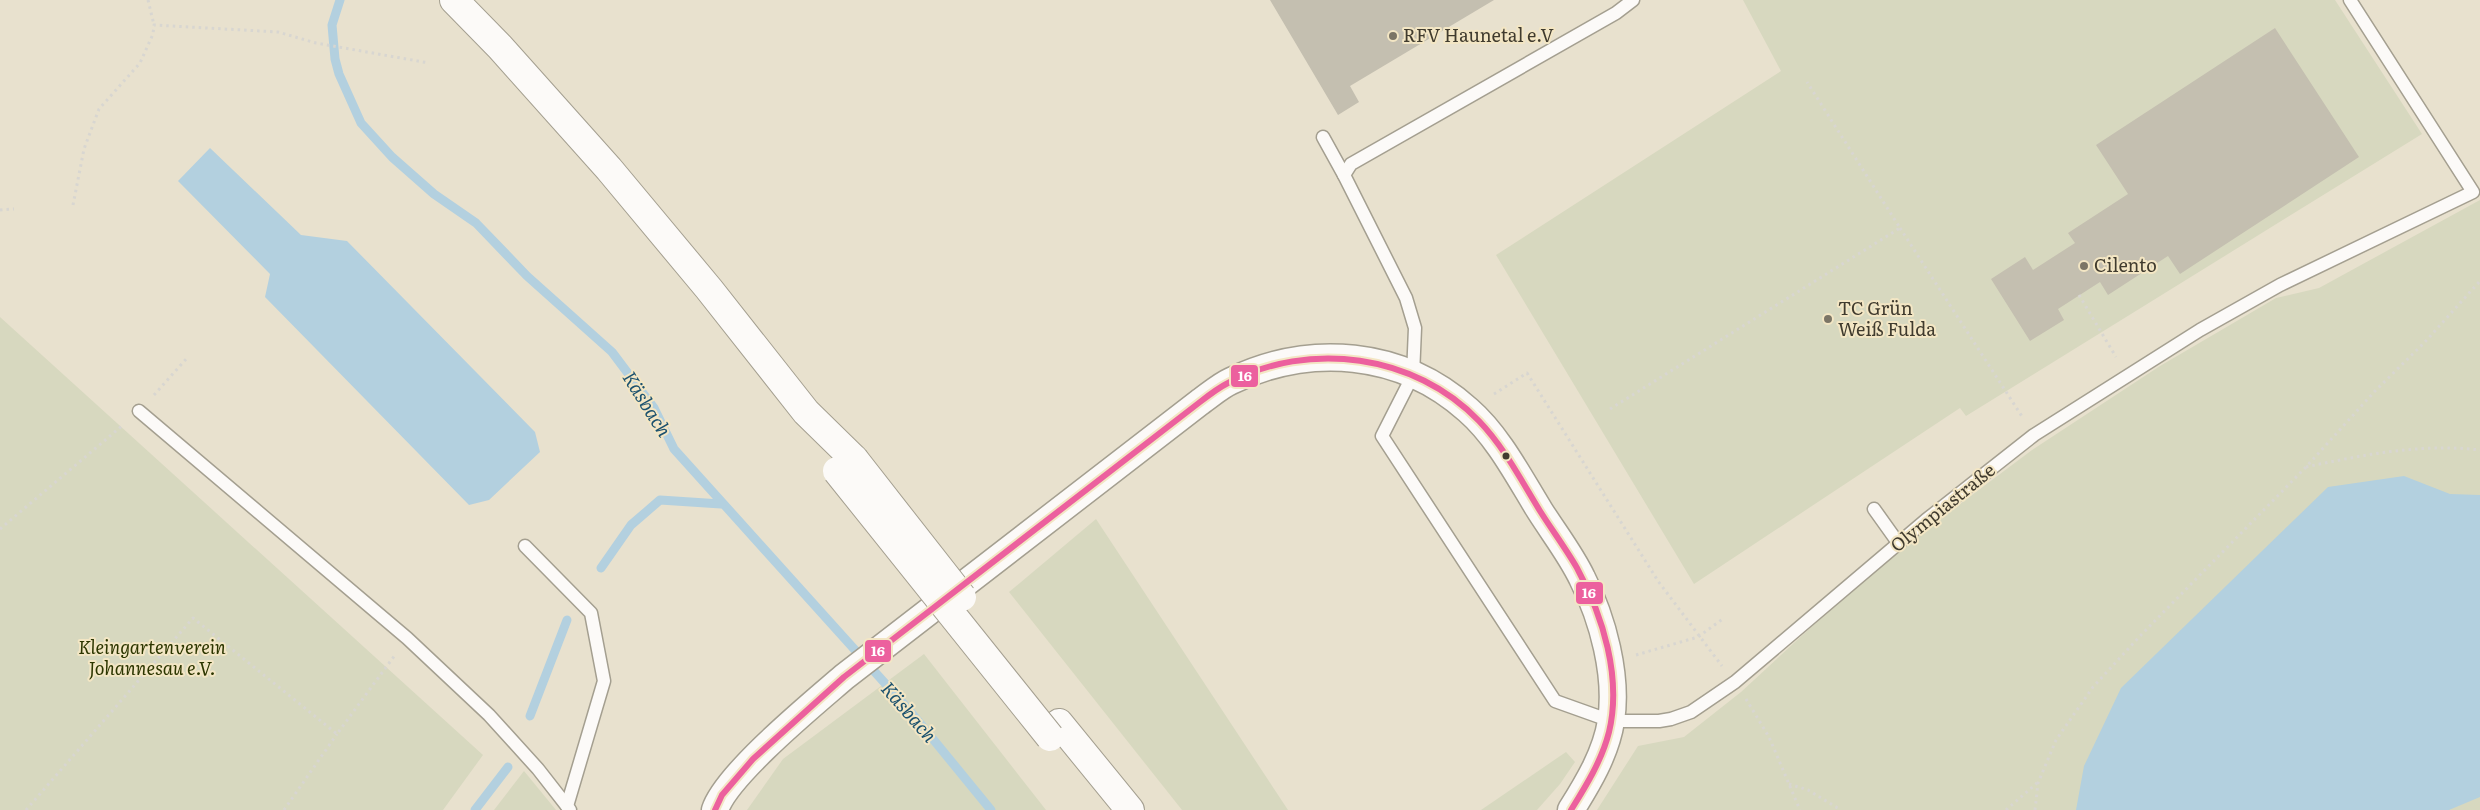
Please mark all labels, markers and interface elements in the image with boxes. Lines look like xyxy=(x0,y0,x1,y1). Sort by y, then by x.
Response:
place label: RFV Haunetal e.V xyxy=(1403,21,1554,48)
marker: RFV Haunetal e.V xyxy=(1387,30,1399,42)
place label: Cilento xyxy=(2094,251,2157,278)
marker: Cilento xyxy=(2078,260,2090,272)
place label: TC Grün Weiß Fulda xyxy=(1838,294,1936,342)
marker: TC Grün Weiß Fulda xyxy=(1822,313,1834,325)
line badge: 16 xyxy=(1230,364,1259,388)
water label: Käsbach xyxy=(617,365,679,442)
text: 16 xyxy=(1238,365,1252,385)
unlabelled marker xyxy=(1501,451,1511,461)
street label: Olympiastraße xyxy=(1884,456,2000,558)
line badge: 16 xyxy=(1575,581,1604,605)
text: 16 xyxy=(1582,582,1596,602)
park label: Kleingartenverein Johannesau e.V. xyxy=(78,633,226,681)
line badge: 16 xyxy=(864,639,892,663)
text: 16 xyxy=(871,640,885,660)
water label: Käsbach xyxy=(875,675,944,748)

